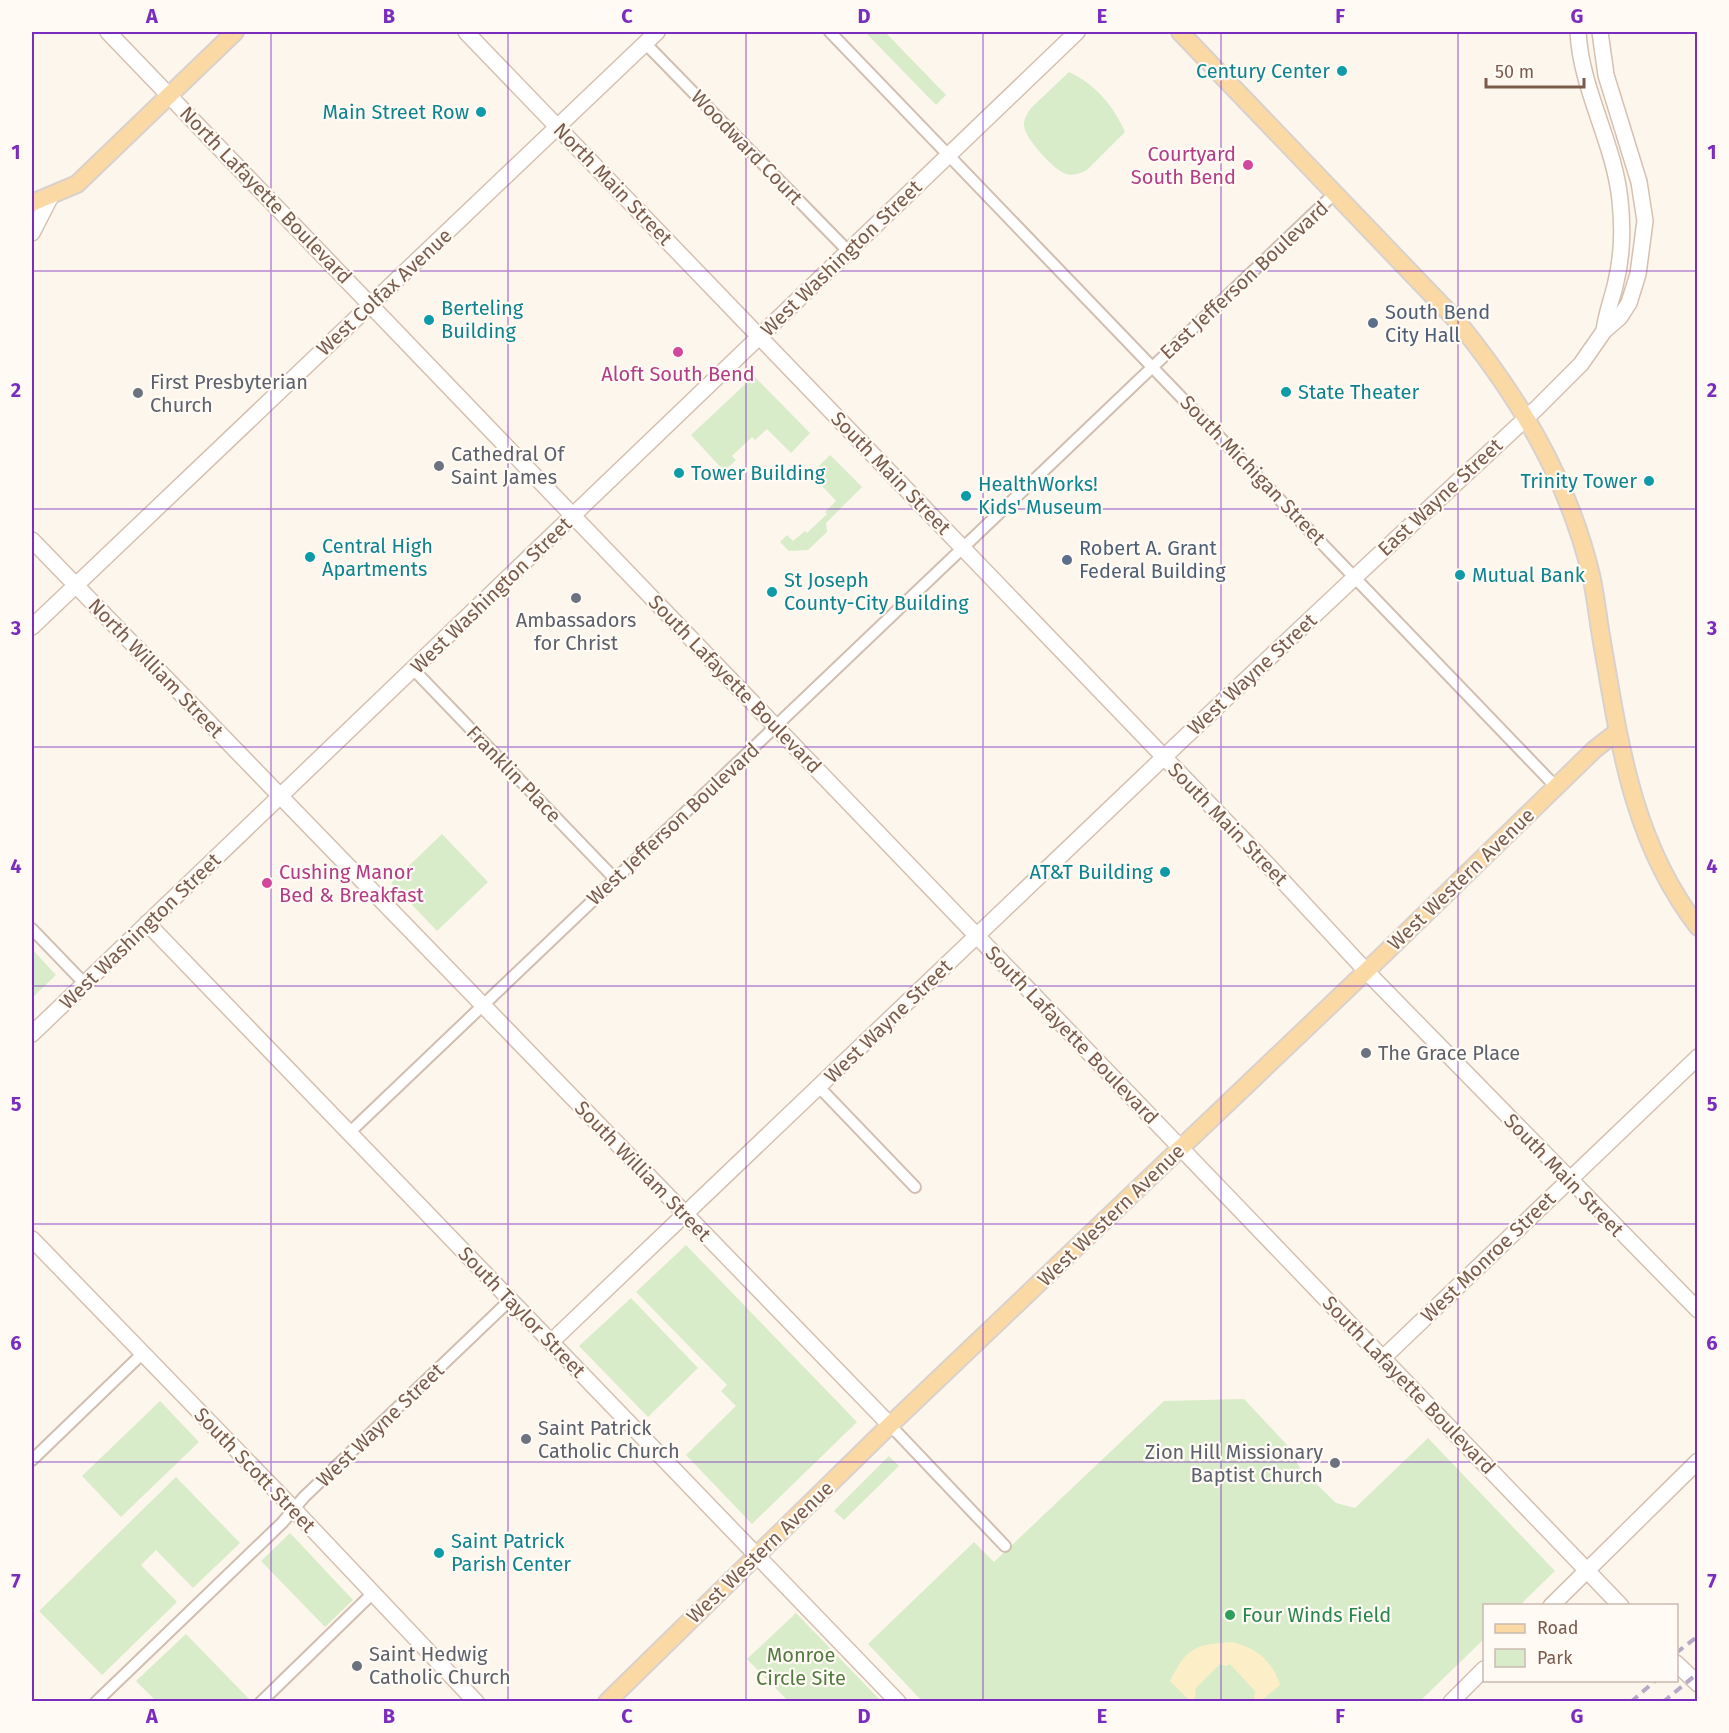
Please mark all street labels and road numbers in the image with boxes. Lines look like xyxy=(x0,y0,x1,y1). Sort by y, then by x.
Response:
street label: Woodward Court xyxy=(686,85,808,210)
street label: North Lafayette Boulevard xyxy=(175,101,357,289)
street label: North Main Street xyxy=(549,118,678,251)
street label: West Washington Street xyxy=(756,174,927,341)
street label: East Jefferson Boulevard xyxy=(1155,196,1333,364)
street label: West Colfax Avenue xyxy=(311,223,457,361)
street label: South Michigan Street xyxy=(1175,390,1331,550)
street label: South Main Street xyxy=(826,406,956,540)
street label: East Wayne Street xyxy=(1373,433,1508,561)
street label: West Washington Street xyxy=(406,511,577,678)
street label: South Lafayette Boulevard xyxy=(644,590,826,778)
street label: North William Street xyxy=(83,593,229,743)
street label: West Wayne Street xyxy=(1183,608,1322,740)
street label: Franklin Place xyxy=(462,720,566,828)
street label: West Jefferson Boulevard xyxy=(582,738,764,910)
street label: South Main Street xyxy=(1163,757,1293,891)
street label: West Western Avenue xyxy=(1383,803,1539,955)
street label: West Washington Street xyxy=(55,847,226,1014)
street label: South Lafayette Boulevard xyxy=(981,941,1163,1129)
street label: West Wayne Street xyxy=(819,954,957,1088)
street label: South William Street xyxy=(570,1096,717,1247)
street label: South Main Street xyxy=(1499,1108,1629,1242)
street label: West Western Avenue xyxy=(1033,1139,1189,1291)
street label: West Monroe Street xyxy=(1416,1186,1561,1327)
street label: South Taylor Street xyxy=(453,1241,591,1383)
street label: South Lafayette Boulevard xyxy=(1318,1291,1500,1479)
street label: West Wayne Street xyxy=(311,1358,449,1492)
street label: South Scott Street xyxy=(189,1403,321,1538)
street label: West Western Avenue xyxy=(682,1476,838,1628)

